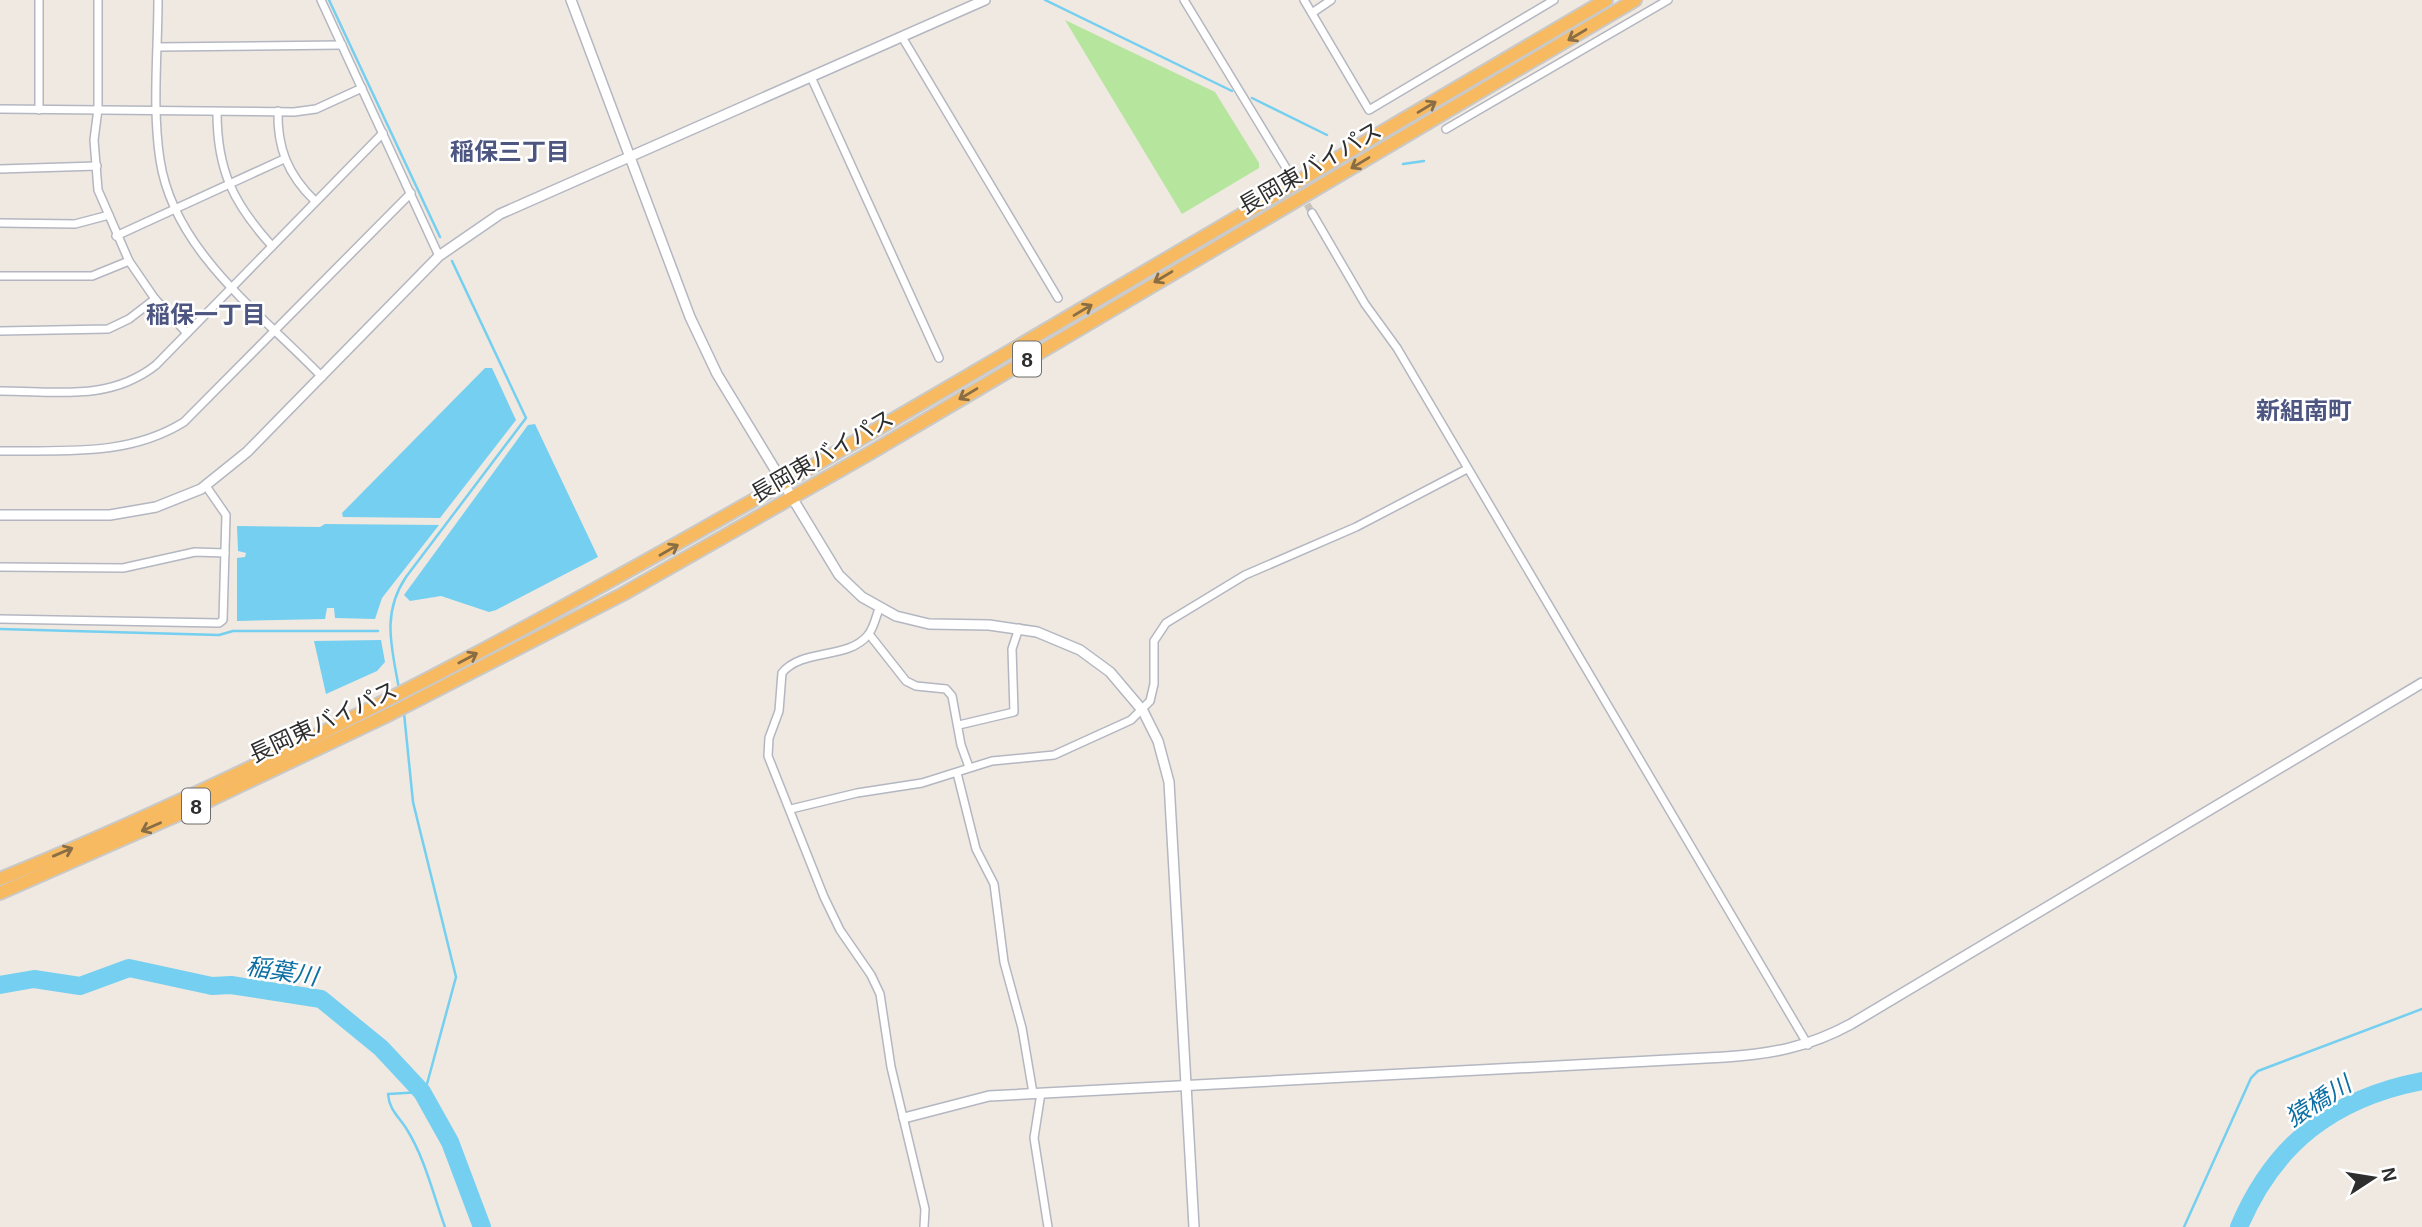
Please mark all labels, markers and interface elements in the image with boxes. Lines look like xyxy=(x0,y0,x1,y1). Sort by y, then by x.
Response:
one-way arrow xyxy=(1567,28,1587,42)
one-way arrow xyxy=(1416,100,1436,114)
street label: 長岡東バイパス xyxy=(1234,117,1386,219)
district label: 稲保三丁目 xyxy=(450,138,570,165)
one-way arrow xyxy=(1350,156,1370,170)
one-way arrow xyxy=(1154,271,1174,285)
district label: 稲保一丁目 xyxy=(146,301,266,328)
one-way arrow xyxy=(1072,302,1092,316)
road number: 8 xyxy=(1013,342,1041,376)
one-way arrow xyxy=(958,387,978,401)
district label: 新組南町 xyxy=(2256,397,2352,424)
street label: 長岡東バイパス xyxy=(746,405,898,507)
one-way arrow xyxy=(658,543,678,557)
one-way arrow xyxy=(458,651,478,665)
street label: 長岡東バイパス xyxy=(245,676,401,768)
road number: 8 xyxy=(182,788,210,824)
one-way arrow xyxy=(141,821,162,834)
one-way arrow xyxy=(52,845,73,858)
water label: 稲葉川 xyxy=(244,952,323,990)
water label: 猿橋川 xyxy=(2280,1069,2358,1132)
north arrow xyxy=(2338,1143,2408,1213)
text: N xyxy=(2377,1166,2401,1183)

